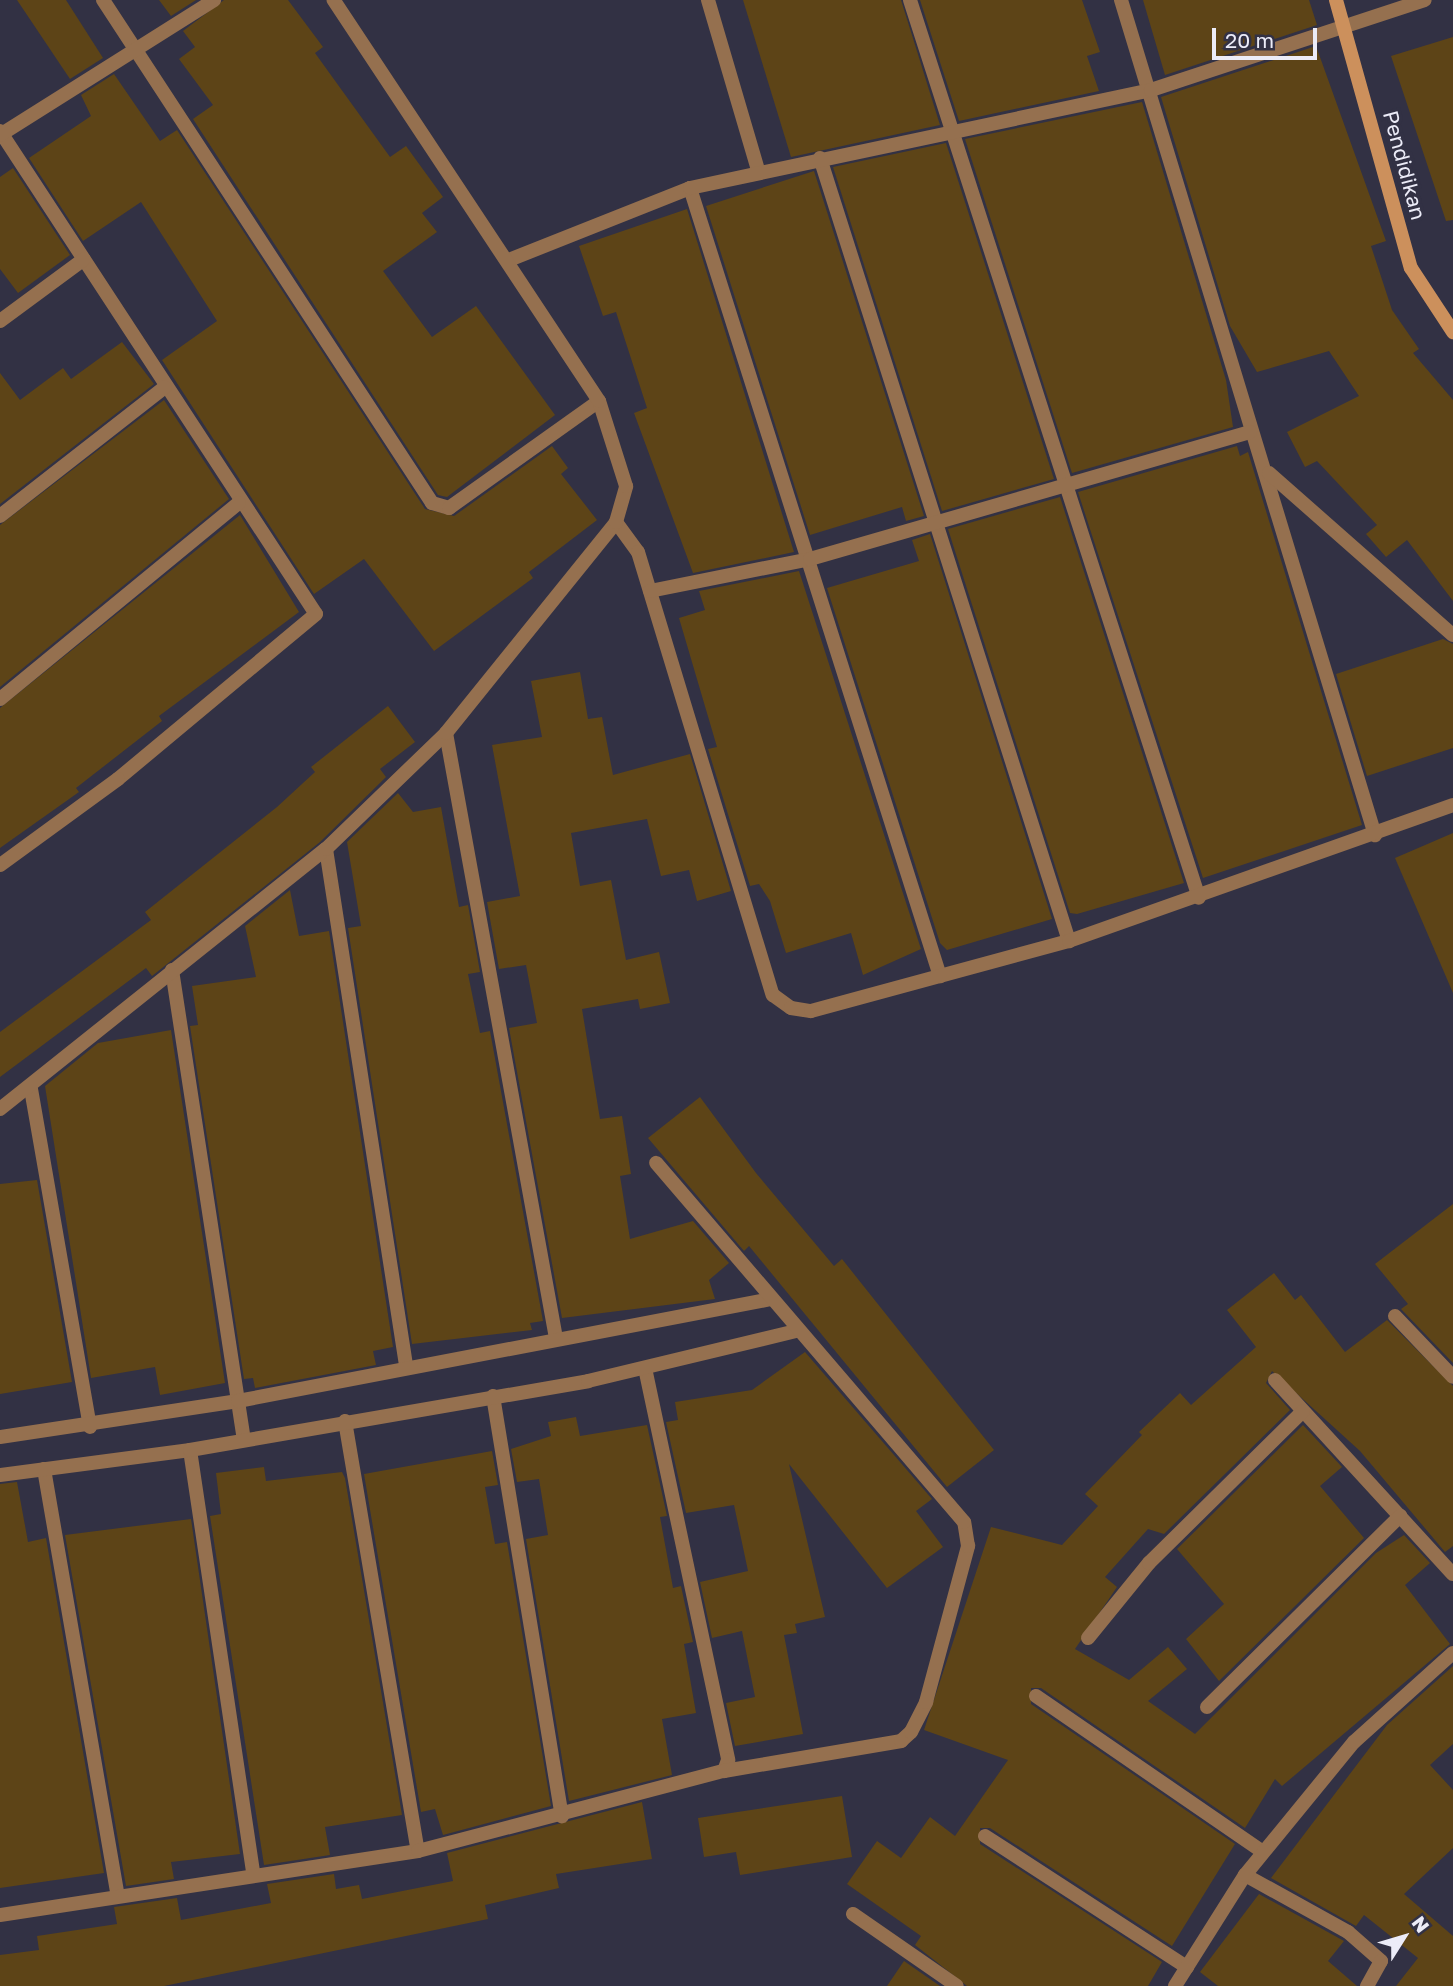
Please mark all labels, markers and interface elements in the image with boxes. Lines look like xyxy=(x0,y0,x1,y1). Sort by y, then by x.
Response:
scale bar xyxy=(1215,14,1320,58)
text: 20 m xyxy=(1225,27,1274,53)
street label: Pendidikan xyxy=(1378,108,1432,222)
north arrow xyxy=(1369,1902,1439,1972)
text: N xyxy=(1408,1911,1435,1937)

